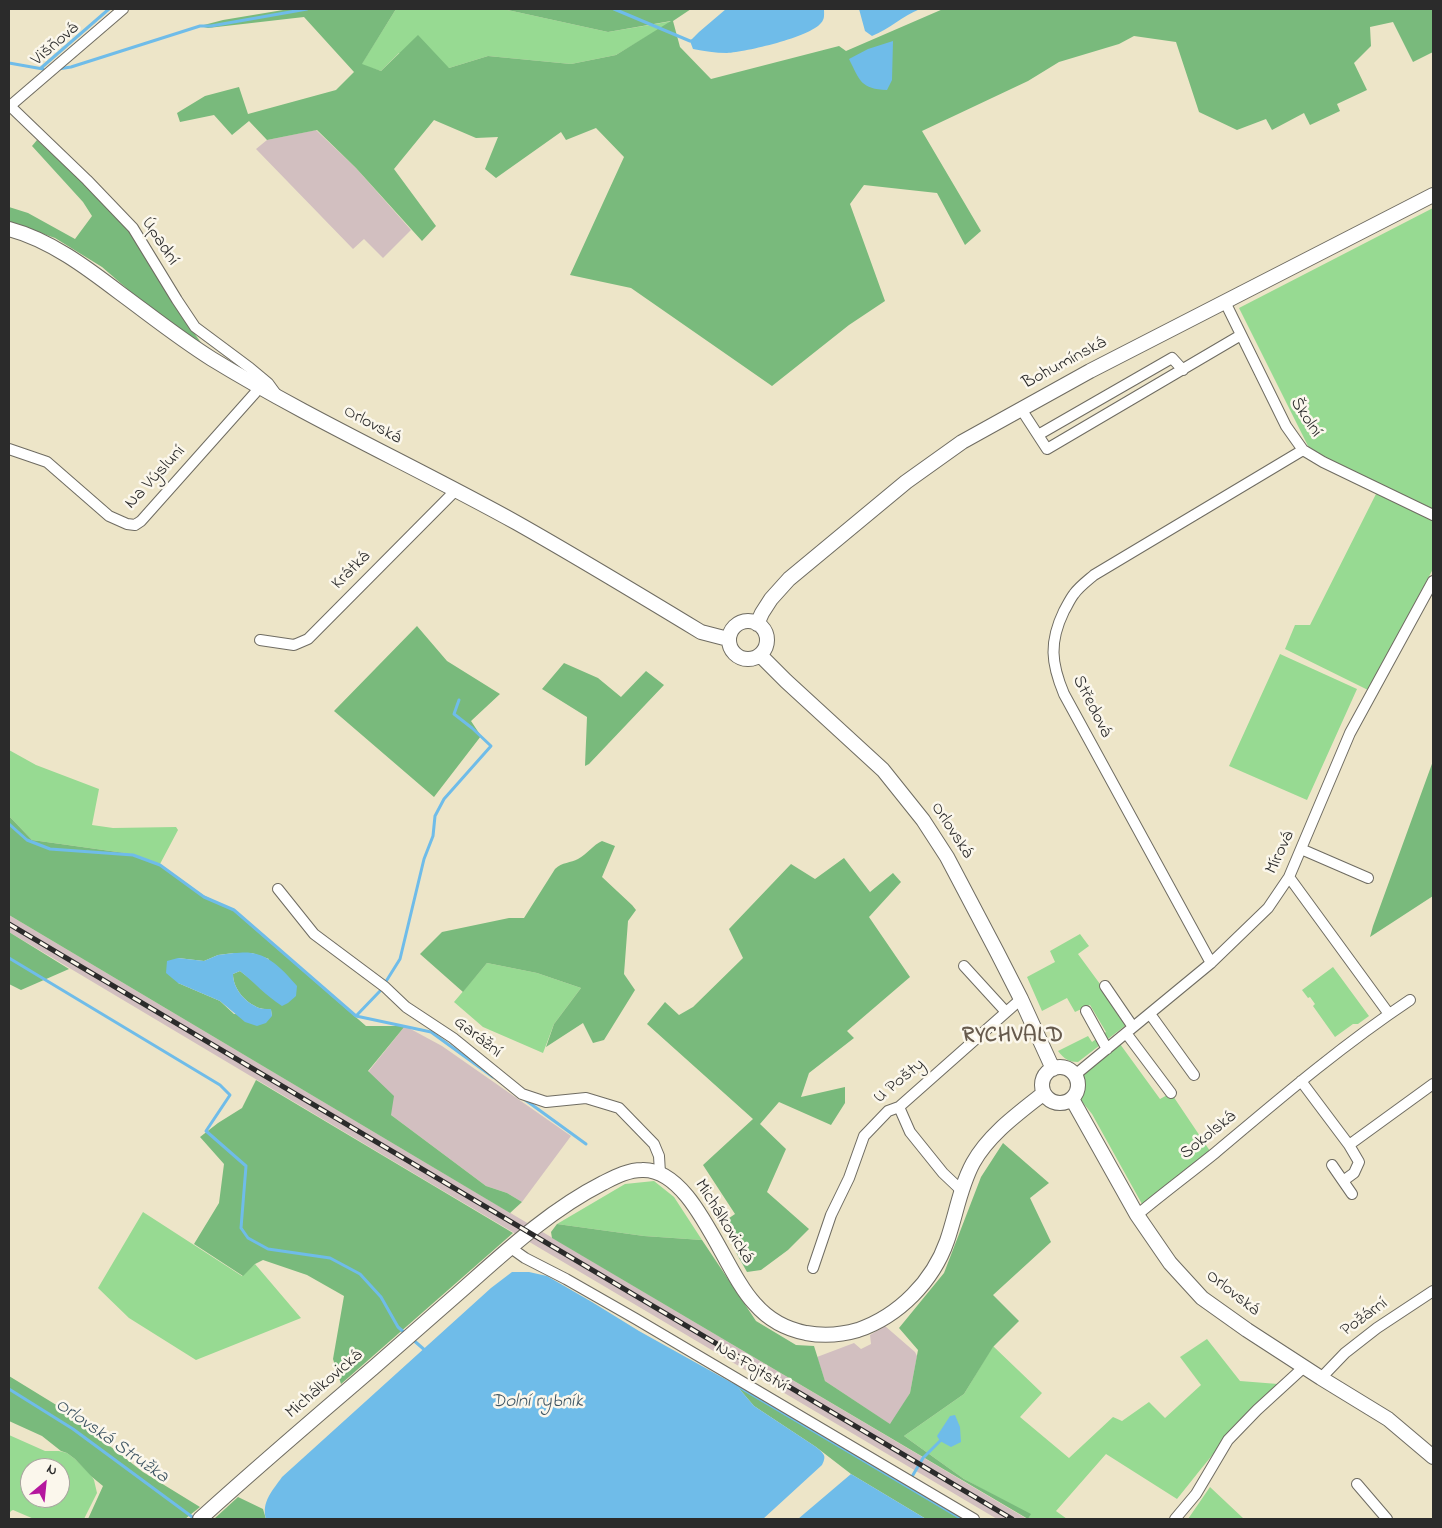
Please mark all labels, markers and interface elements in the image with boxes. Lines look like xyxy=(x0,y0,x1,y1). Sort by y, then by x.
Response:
street label: Višňová xyxy=(28,18,84,72)
street label: Úpadní xyxy=(135,214,183,270)
street label: Bohumínská xyxy=(1019,333,1111,395)
street label: Školní xyxy=(1284,394,1326,442)
street label: Orlovská xyxy=(339,402,405,450)
street label: Na Výsluní xyxy=(121,442,191,514)
street label: Krátká xyxy=(328,547,376,595)
street label: Středová xyxy=(1066,672,1116,742)
street label: Orlovská xyxy=(925,799,977,863)
street label: Mírová xyxy=(1262,828,1300,878)
street label: Garážní xyxy=(449,1012,505,1064)
district label: RYCHVALD xyxy=(961,1024,1065,1050)
street label: U Pošty xyxy=(870,1055,930,1109)
street label: Sokolská xyxy=(1176,1107,1242,1165)
street label: Michálkovická xyxy=(689,1176,757,1268)
street label: Orlovská xyxy=(1201,1266,1263,1322)
street label: Požární xyxy=(1337,1294,1393,1342)
street label: Na Fojtství xyxy=(711,1338,791,1398)
street label: Michálkovická xyxy=(282,1346,368,1424)
water label: Dolní rybník xyxy=(491,1392,583,1414)
water label: Orlovská Stružka xyxy=(50,1395,172,1489)
north arrow xyxy=(20,1458,70,1508)
text: N xyxy=(43,1459,61,1482)

